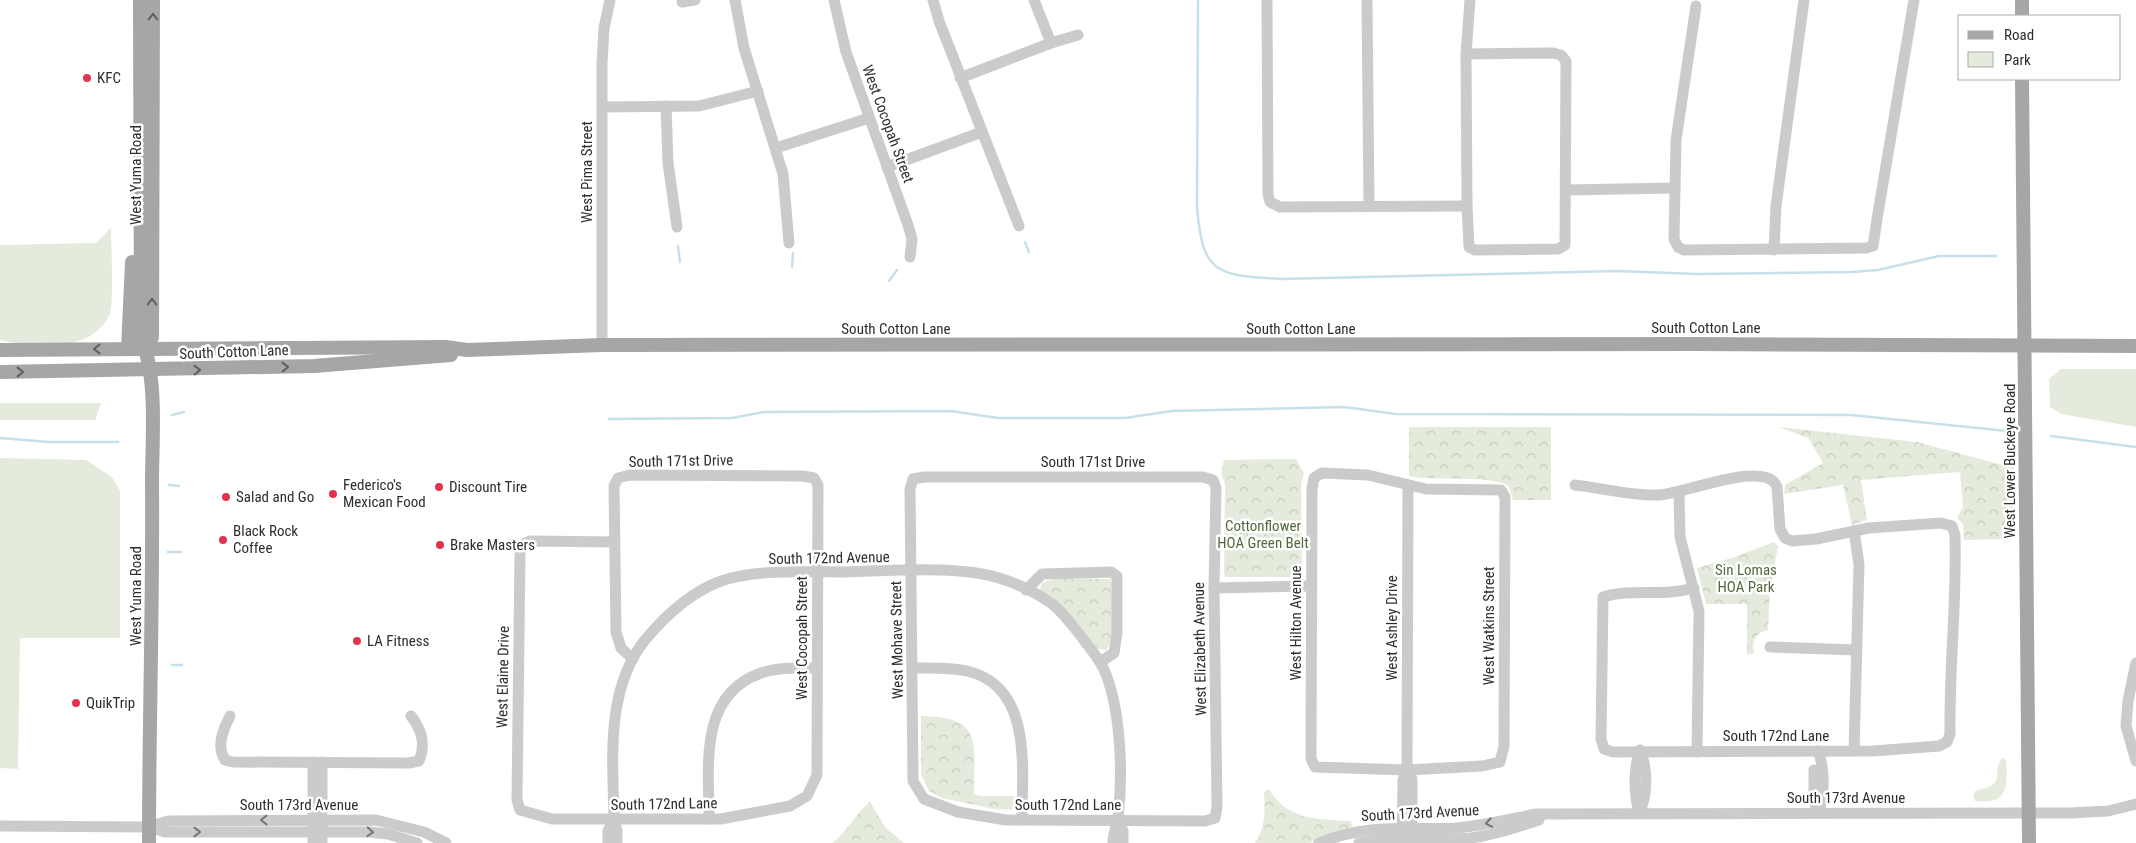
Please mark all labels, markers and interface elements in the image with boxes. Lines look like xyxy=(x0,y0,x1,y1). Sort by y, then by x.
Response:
one-way arrow xyxy=(148,12,158,20)
legend xyxy=(1958,15,2121,80)
text: Road xyxy=(2004,26,2034,44)
text: Park xyxy=(2004,51,2031,69)
street label: West Cocopah Street xyxy=(858,63,918,185)
place label: KFC xyxy=(97,69,121,87)
marker: KFC xyxy=(81,72,93,84)
street label: West Pima Street xyxy=(578,121,596,223)
street label: West Yuma Road xyxy=(127,125,145,225)
one-way arrow xyxy=(147,297,157,305)
street label: South Cotton Lane xyxy=(1651,319,1761,337)
street label: South Cotton Lane xyxy=(841,320,951,338)
street label: South Cotton Lane xyxy=(1246,320,1356,338)
street label: South Cotton Lane xyxy=(179,341,289,363)
one-way arrow xyxy=(93,344,100,354)
one-way arrow xyxy=(282,362,289,372)
one-way arrow xyxy=(193,364,201,375)
one-way arrow xyxy=(16,367,24,377)
street label: West Lower Buckeye Road xyxy=(2001,383,2019,539)
street label: South 171st Drive xyxy=(629,451,733,471)
street label: South 171st Drive xyxy=(1041,453,1145,471)
place label: Federico's Mexican Food xyxy=(343,476,426,511)
place label: Discount Tire xyxy=(449,478,527,496)
marker: Discount Tire xyxy=(433,481,445,493)
place label: Salad and Go xyxy=(236,488,314,506)
marker: Federico's Mexican Food xyxy=(327,488,339,500)
marker: Salad and Go xyxy=(220,491,232,503)
park label: Cottonflower HOA Green Belt xyxy=(1217,517,1309,552)
place label: Black Rock Coffee xyxy=(233,522,298,557)
marker: Black Rock Coffee xyxy=(217,534,229,546)
place label: Brake Masters xyxy=(450,536,535,554)
marker: Brake Masters xyxy=(434,539,446,551)
street label: West Yuma Road xyxy=(127,546,145,646)
street label: South 172nd Avenue xyxy=(768,548,890,568)
park label: Sin Lomas HOA Park xyxy=(1715,561,1777,596)
street label: West Hilton Avenue xyxy=(1287,566,1305,680)
street label: West Watkins Street xyxy=(1480,567,1498,685)
street label: West Ashley Drive xyxy=(1383,575,1401,681)
street label: West Cocopah Street xyxy=(793,576,811,700)
street label: West Mohave Street xyxy=(887,581,907,699)
street label: West Elizabeth Avenue xyxy=(1190,582,1210,716)
street label: West Elaine Drive xyxy=(493,626,513,728)
place label: LA Fitness xyxy=(367,632,430,650)
marker: LA Fitness xyxy=(351,635,363,647)
place label: QuikTrip xyxy=(86,694,135,712)
marker: QuikTrip xyxy=(70,697,82,709)
street label: South 172nd Lane xyxy=(1723,727,1829,745)
street label: South 173rd Avenue xyxy=(1787,789,1905,807)
street label: South 172nd Lane xyxy=(611,794,717,814)
street label: South 173rd Avenue xyxy=(240,796,358,814)
street label: South 172nd Lane xyxy=(1015,796,1121,814)
street label: South 173rd Avenue xyxy=(1360,801,1480,825)
one-way arrow xyxy=(260,815,268,825)
one-way arrow xyxy=(1485,818,1493,828)
one-way arrow xyxy=(194,827,202,837)
one-way arrow xyxy=(367,827,375,838)

